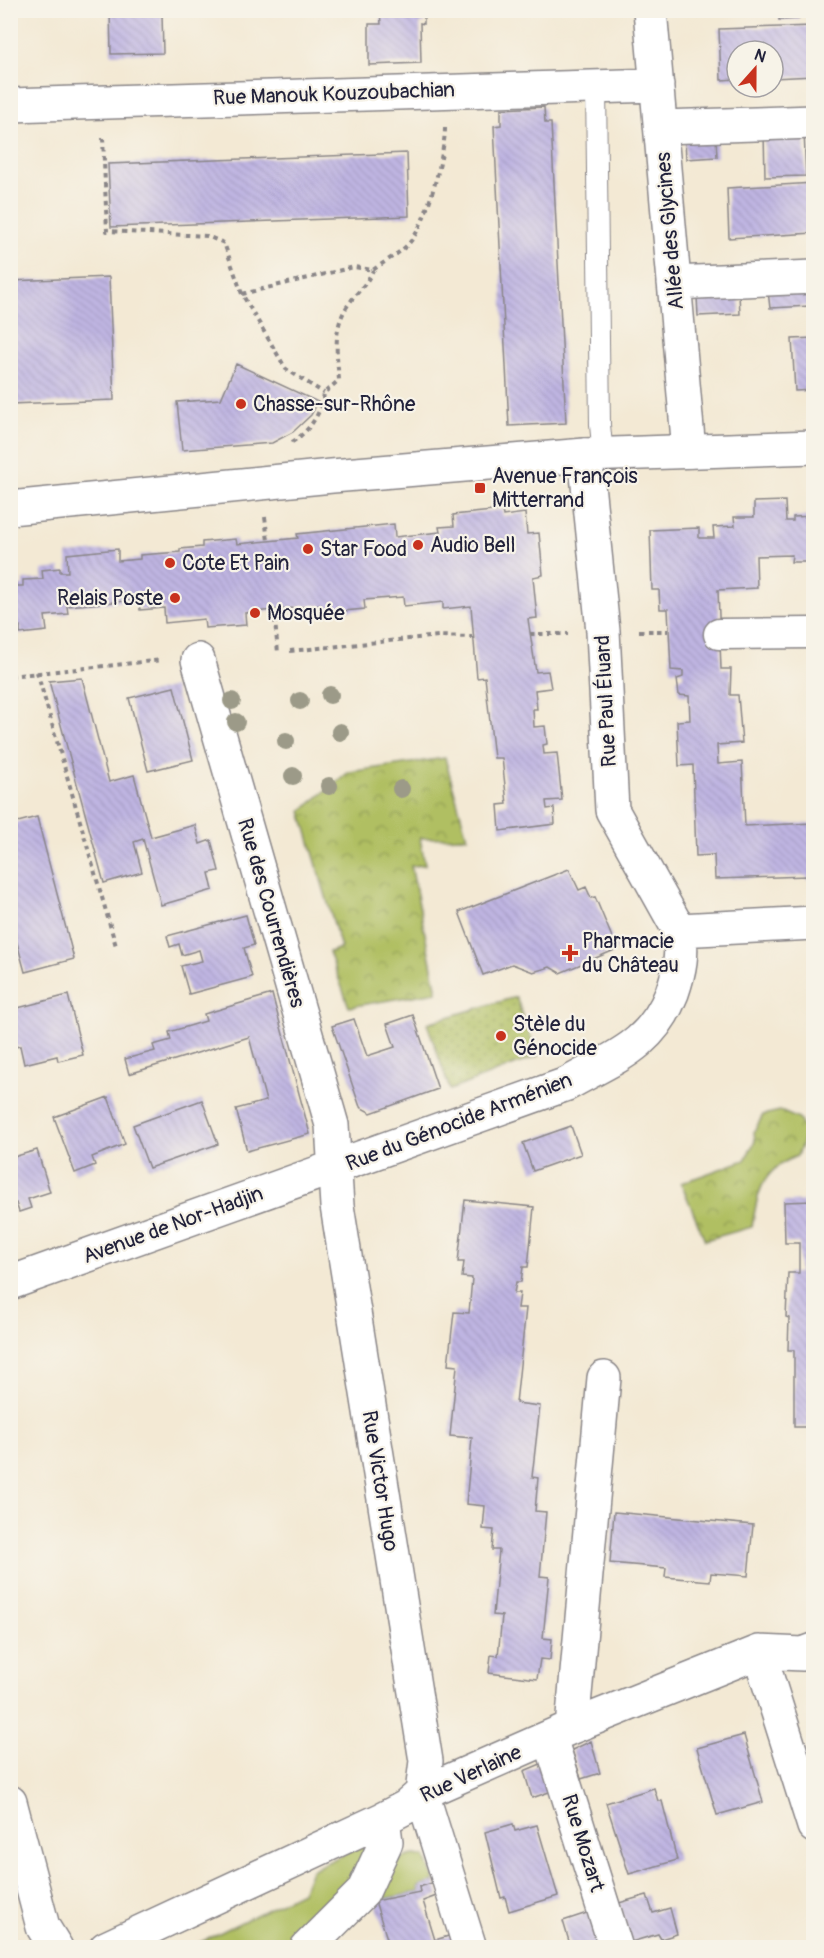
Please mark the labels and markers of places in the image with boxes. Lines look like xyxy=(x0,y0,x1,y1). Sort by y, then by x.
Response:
place label: Chasse-sur-Rhône xyxy=(253,391,416,418)
marker: Chasse-sur-Rhône xyxy=(234,397,248,411)
place label: Avenue François Mitterrand xyxy=(492,463,638,514)
marker: Avenue François Mitterrand xyxy=(473,481,487,495)
place label: Audio Bell xyxy=(430,532,515,559)
place label: Star Food xyxy=(320,536,407,563)
marker: Audio Bell xyxy=(411,538,425,552)
marker: Star Food xyxy=(301,542,315,556)
place label: Cote Et Pain xyxy=(182,550,289,577)
marker: Cote Et Pain xyxy=(163,556,177,570)
place label: Relais Poste xyxy=(57,585,164,612)
marker: Relais Poste xyxy=(168,591,182,605)
place label: Mosquée xyxy=(267,600,345,627)
marker: Mosquée xyxy=(248,606,262,620)
place label: Pharmacie du Château xyxy=(582,928,679,979)
marker: Pharmacie du Château xyxy=(563,946,577,960)
place label: Stèle du Génocide xyxy=(513,1011,598,1062)
marker: Stèle du Génocide xyxy=(494,1029,508,1043)

